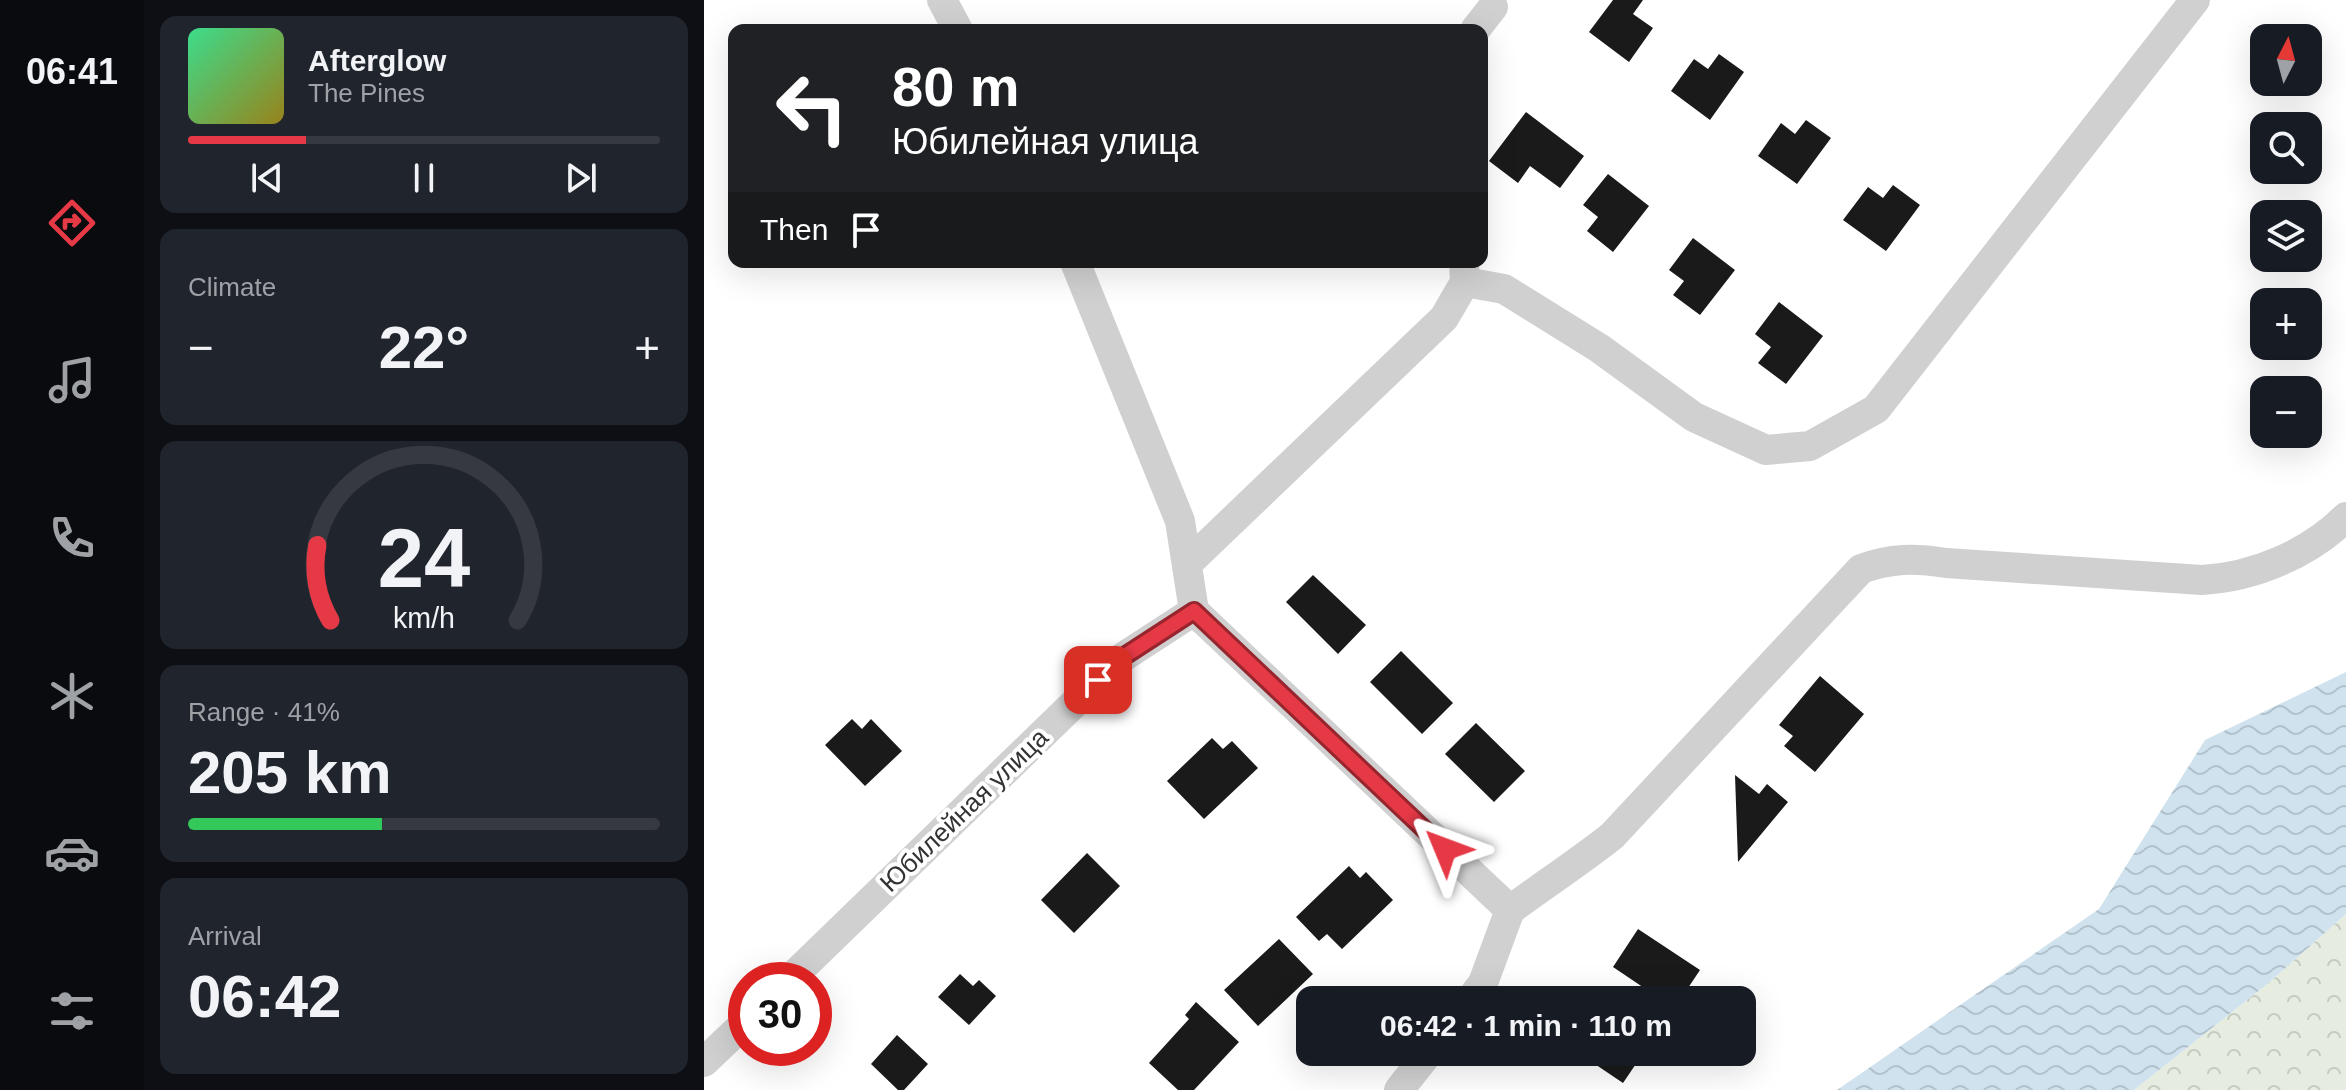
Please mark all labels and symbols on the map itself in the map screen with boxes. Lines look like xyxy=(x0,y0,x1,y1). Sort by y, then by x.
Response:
north arrow xyxy=(2250,24,2322,96)
pin xyxy=(1064,646,1132,714)
street label: Юбилейная улица xyxy=(874,722,1054,898)
position arrow xyxy=(1403,807,1487,891)
speed limit sign: 30 xyxy=(728,962,832,1066)

